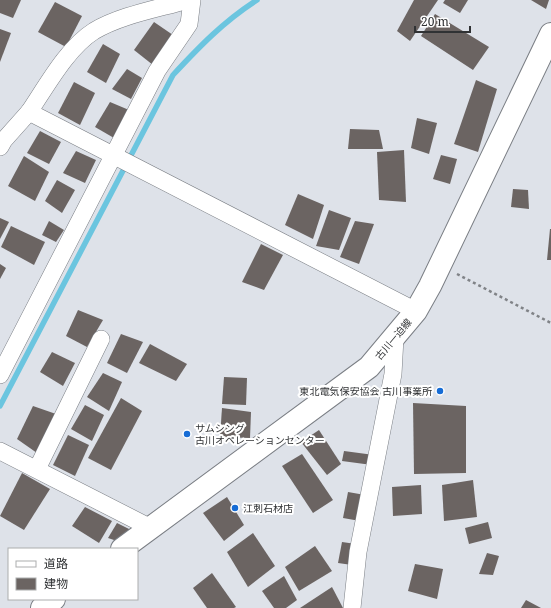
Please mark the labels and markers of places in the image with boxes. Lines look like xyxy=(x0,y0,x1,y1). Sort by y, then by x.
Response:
place label: 東北電気保安協会 古川事業所 xyxy=(299,384,432,398)
marker: 東北電気保安協会 古川事業所 xyxy=(435,386,445,396)
place label: サムシング 古川オペレーションセンター xyxy=(195,421,325,447)
marker: サムシング 古川オペレーションセンター xyxy=(182,429,192,439)
place label: 江刺石材店 xyxy=(243,501,293,515)
marker: 江刺石材店 xyxy=(230,503,240,513)

